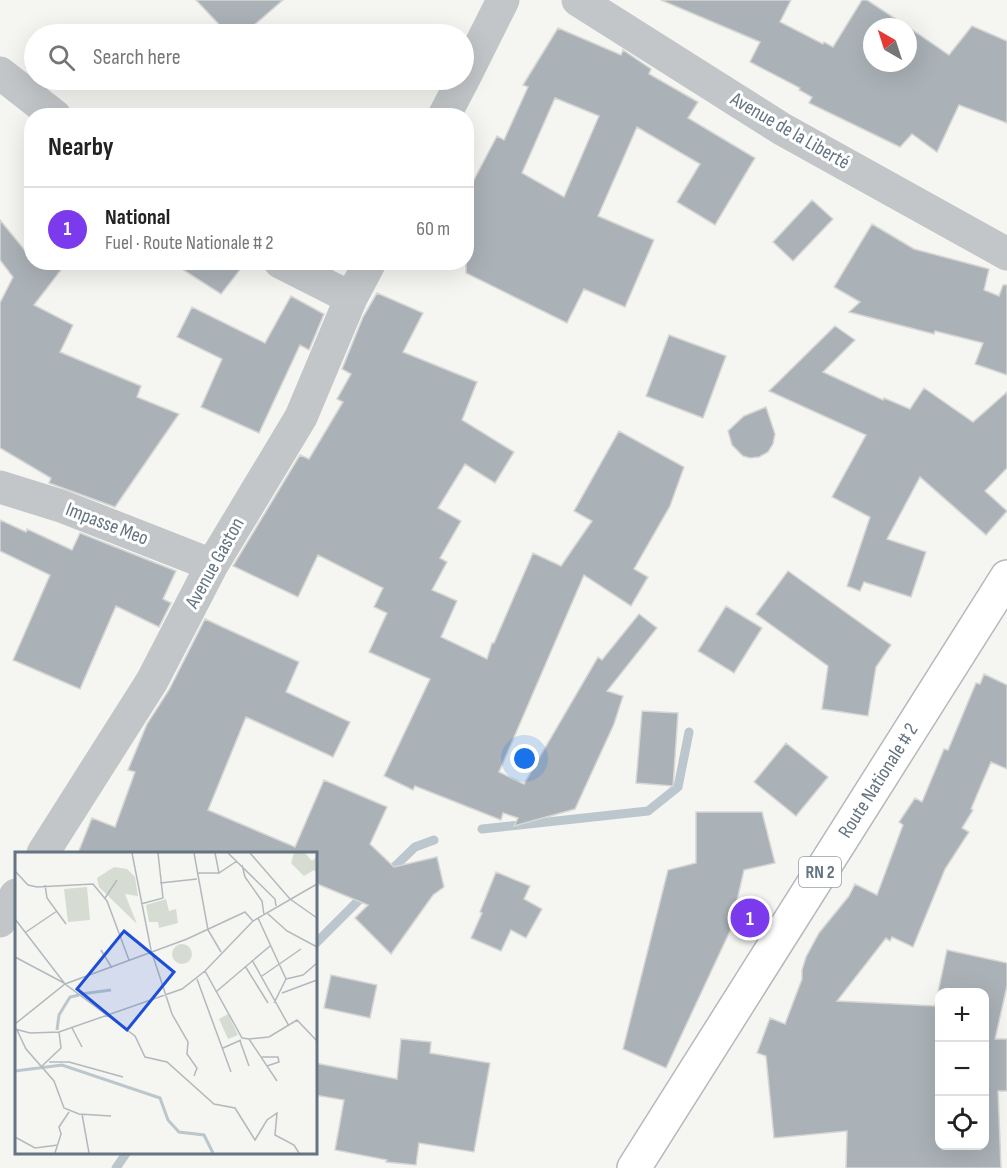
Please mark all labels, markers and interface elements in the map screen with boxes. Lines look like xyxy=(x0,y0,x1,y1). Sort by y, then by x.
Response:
north arrow xyxy=(863,18,917,72)
search box xyxy=(24,24,474,90)
icon: search xyxy=(45,41,78,74)
text: Search here xyxy=(93,44,180,71)
street label: Avenue de la Liberté xyxy=(725,87,854,175)
text: Nearby xyxy=(48,132,114,163)
text: National xyxy=(105,204,170,231)
text: 1 xyxy=(64,217,71,241)
text: 60 m xyxy=(416,217,450,241)
text: Fuel · Route Nationale # 2 xyxy=(105,231,274,255)
street label: Impasse Meo xyxy=(62,497,152,551)
street label: Avenue Gaston xyxy=(180,514,250,613)
street label: Route Nationale # 2 xyxy=(833,719,923,842)
your location xyxy=(510,744,539,773)
inset map xyxy=(15,852,316,1153)
road number: RN 2 xyxy=(799,857,841,887)
pin: 1 xyxy=(730,896,770,940)
map controls xyxy=(935,988,989,1150)
button: + xyxy=(935,988,989,1042)
button: − xyxy=(935,1042,989,1096)
button: locate xyxy=(935,1096,989,1150)

